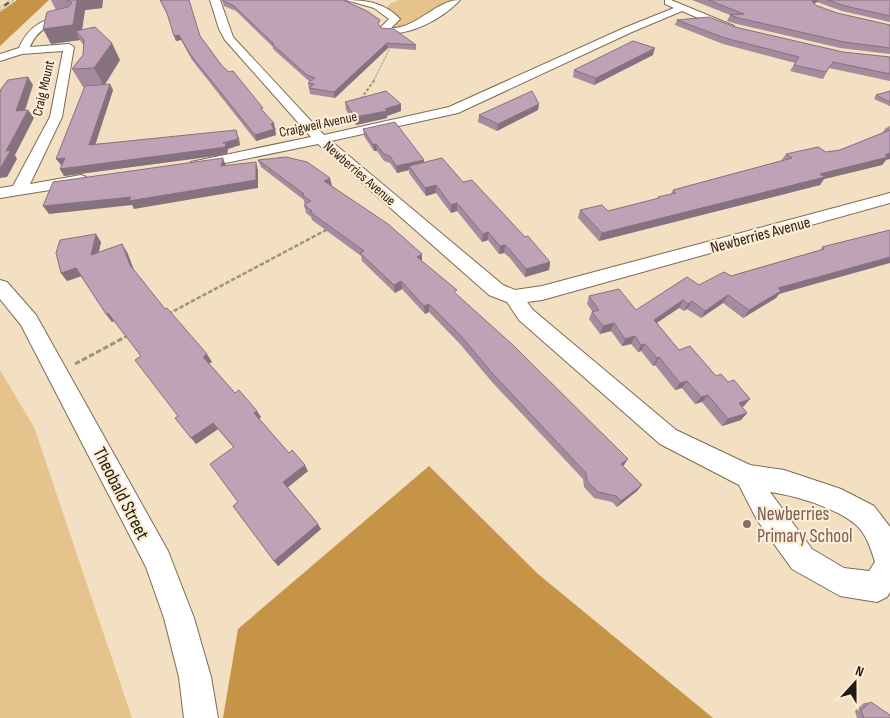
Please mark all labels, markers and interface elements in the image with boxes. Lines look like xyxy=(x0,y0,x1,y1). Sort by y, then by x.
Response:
street label: Craig Mount xyxy=(29,59,58,118)
street label: Craigweil Avenue xyxy=(278,108,359,141)
street label: Newberries Avenue xyxy=(320,138,399,209)
street label: Newberries Avenue xyxy=(708,213,812,258)
street label: Theobald Street xyxy=(88,443,154,544)
place label: Newberries Primary School xyxy=(757,503,853,548)
marker: Newberries Primary School xyxy=(741,518,753,530)
north arrow xyxy=(830,658,880,708)
text: N xyxy=(853,662,866,681)

